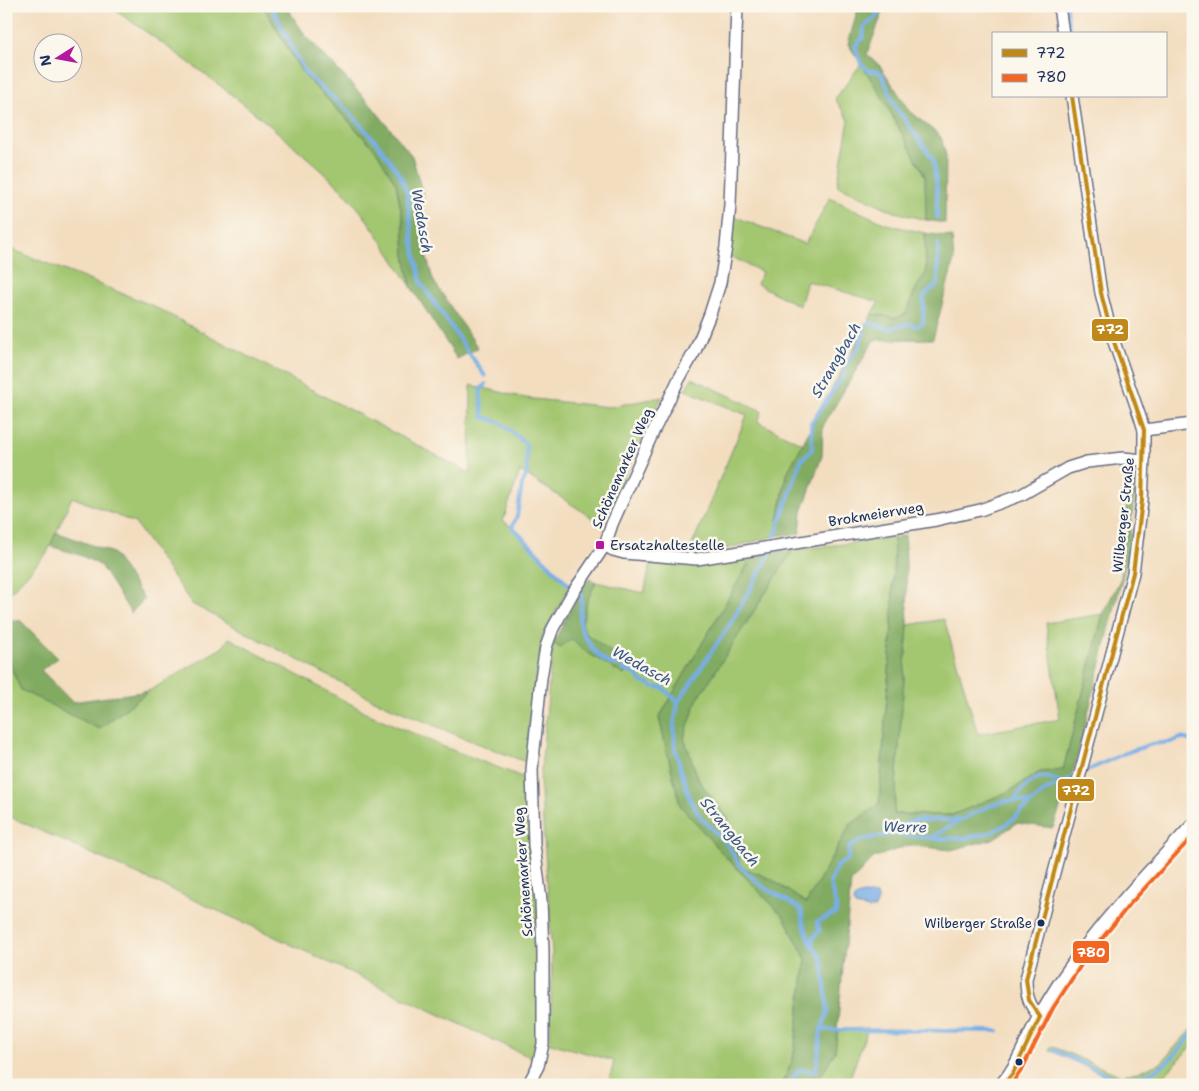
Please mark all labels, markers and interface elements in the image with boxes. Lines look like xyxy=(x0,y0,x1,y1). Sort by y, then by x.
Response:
north arrow xyxy=(32,32,82,82)
legend xyxy=(992,32,1166,98)
text: 772 xyxy=(1036,43,1065,63)
text: N xyxy=(35,53,55,68)
text: 780 xyxy=(1036,67,1067,87)
water label: Wedasch xyxy=(406,187,438,255)
line badge: 772 xyxy=(1091,318,1129,342)
water label: Strangbach xyxy=(806,319,866,401)
text: 772 xyxy=(1096,320,1124,338)
street label: Schönemarker Weg xyxy=(587,405,657,531)
street label: Wilberger Straße xyxy=(1108,456,1138,574)
street label: Brokmeierweg xyxy=(827,498,925,530)
place label: Ersatzhaltestelle xyxy=(610,536,725,554)
marker: Ersatzhaltestelle xyxy=(594,539,606,551)
water label: Wedasch xyxy=(609,641,675,691)
line badge: 772 xyxy=(1057,778,1095,802)
text: 772 xyxy=(1062,781,1090,799)
water label: Strangbach xyxy=(696,793,764,871)
street label: Schönemarker Weg xyxy=(509,807,537,937)
water label: Werre xyxy=(883,817,927,837)
place label: Wilberger Straße xyxy=(924,915,1032,932)
marker: Wilberger Straße xyxy=(1036,918,1046,928)
line badge: 780 xyxy=(1072,940,1110,964)
text: 780 xyxy=(1076,943,1106,961)
unlabelled marker xyxy=(1014,1057,1024,1067)

